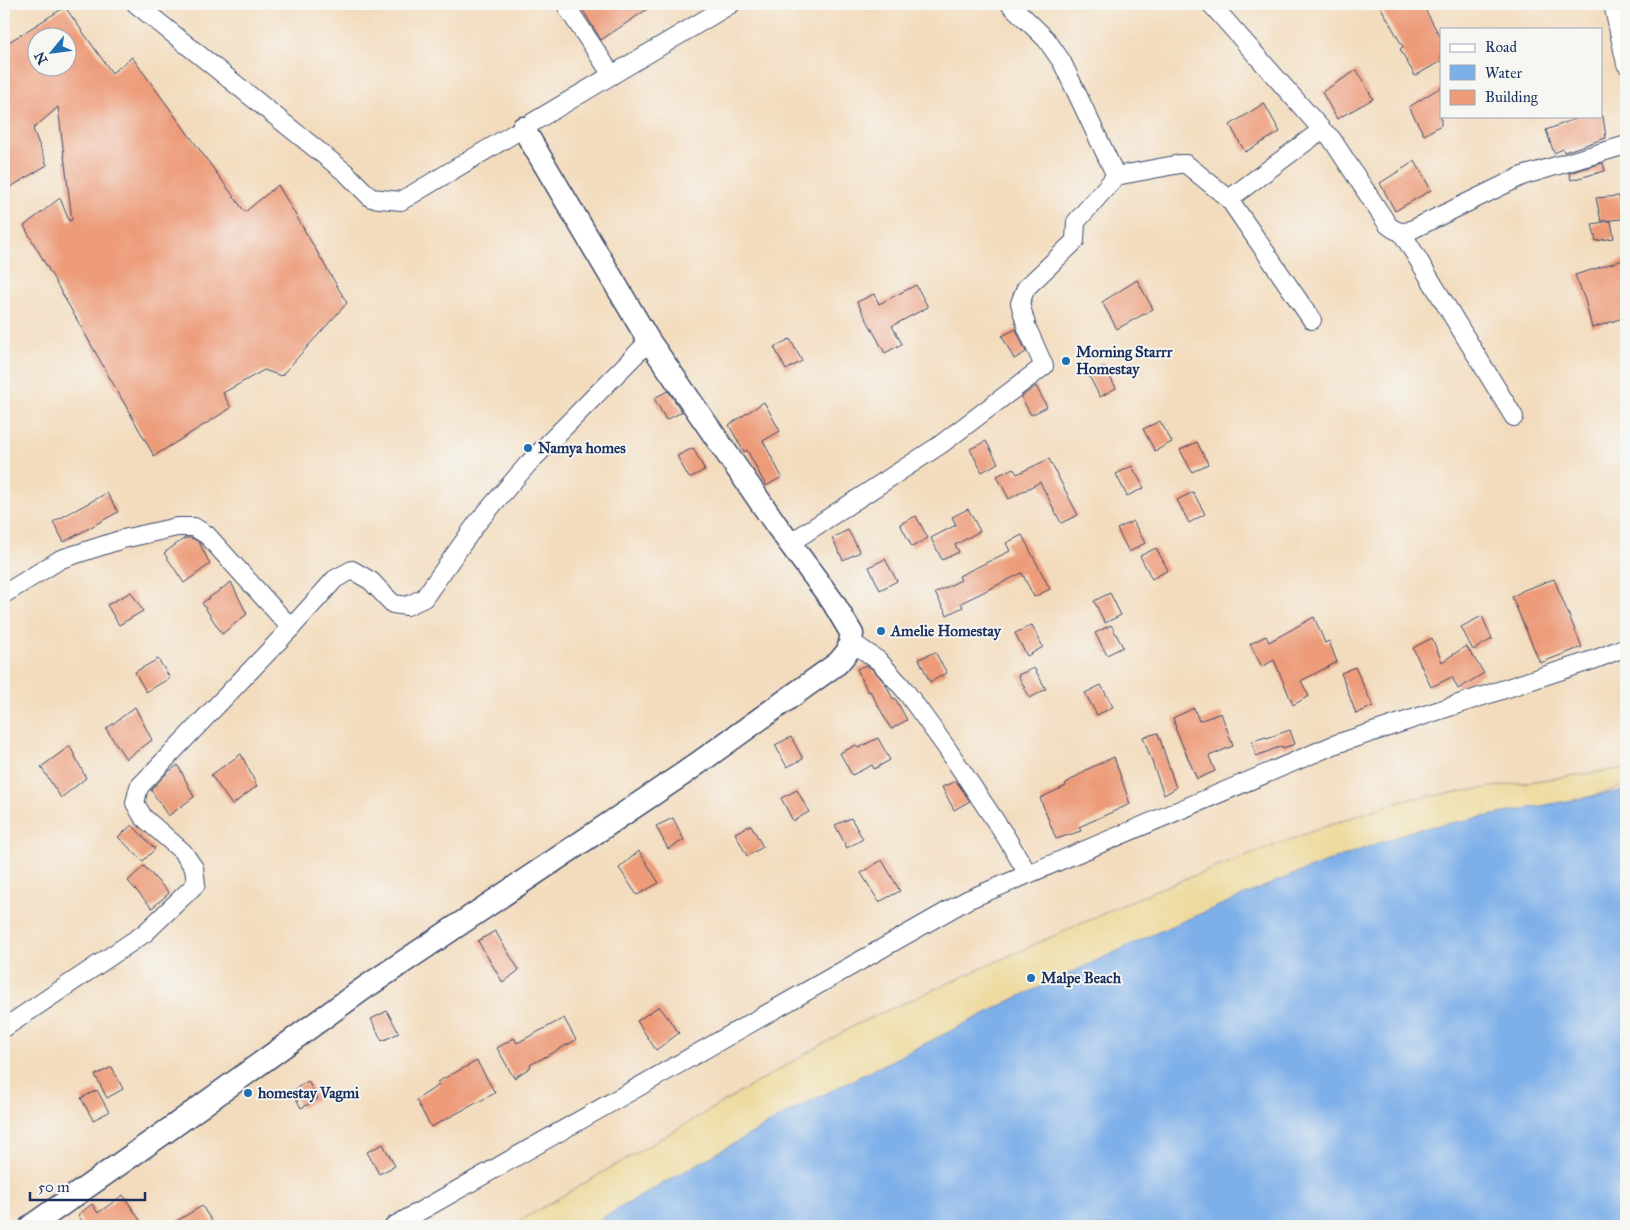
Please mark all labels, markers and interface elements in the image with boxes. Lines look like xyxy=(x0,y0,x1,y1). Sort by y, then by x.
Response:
north arrow xyxy=(28,28,78,78)
legend xyxy=(1440,28,1602,118)
text: Road xyxy=(1485,38,1517,56)
text: N xyxy=(31,49,51,67)
text: Water xyxy=(1485,64,1522,82)
text: Building xyxy=(1485,88,1539,106)
place label: Morning Starrr Homestay xyxy=(1076,343,1173,379)
marker: Morning Starrr Homestay xyxy=(1060,355,1072,367)
place label: Namya homes xyxy=(538,439,626,458)
marker: Namya homes xyxy=(522,442,534,454)
place label: Amelie Homestay xyxy=(890,622,1002,641)
marker: Amelie Homestay xyxy=(875,625,887,637)
place label: Malpe Beach xyxy=(1041,969,1122,988)
marker: Malpe Beach xyxy=(1025,972,1037,984)
place label: homestay Vagmi xyxy=(257,1084,360,1103)
marker: homestay Vagmi xyxy=(242,1087,254,1099)
scale bar xyxy=(30,1170,145,1202)
text: 50 m xyxy=(38,1178,70,1196)

